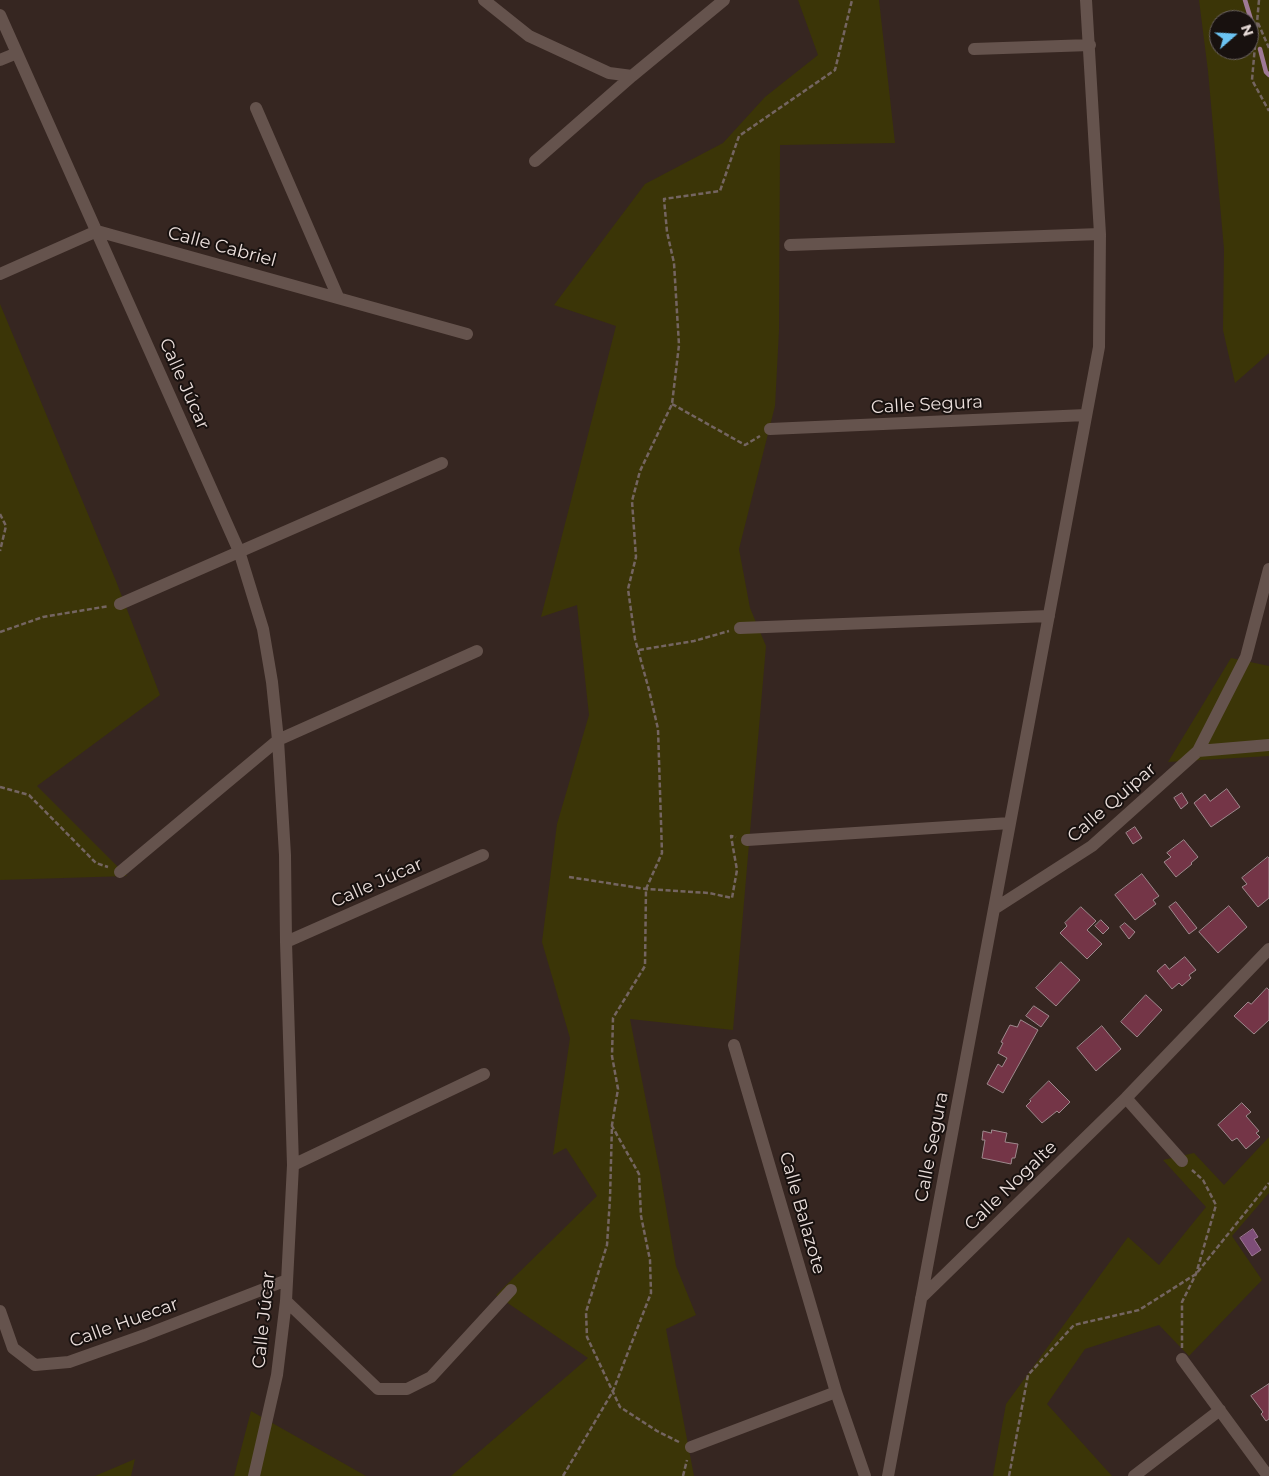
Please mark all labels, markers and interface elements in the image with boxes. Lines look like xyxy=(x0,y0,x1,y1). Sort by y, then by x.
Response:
north arrow xyxy=(1209,10,1259,60)
text: N xyxy=(1237,22,1258,39)
street label: Calle Cabriel xyxy=(165,222,279,272)
street label: Calle Júcar xyxy=(154,335,214,433)
street label: Calle Segura xyxy=(871,391,983,419)
street label: Calle Quipar xyxy=(1063,759,1161,847)
street label: Calle Júcar xyxy=(328,853,426,913)
street label: Calle Segura xyxy=(911,1090,953,1204)
street label: Calle Nogalte xyxy=(960,1137,1062,1235)
street label: Calle Balazote xyxy=(774,1149,830,1277)
street label: Calle Júcar xyxy=(248,1270,280,1370)
street label: Calle Huecar xyxy=(67,1293,181,1353)

